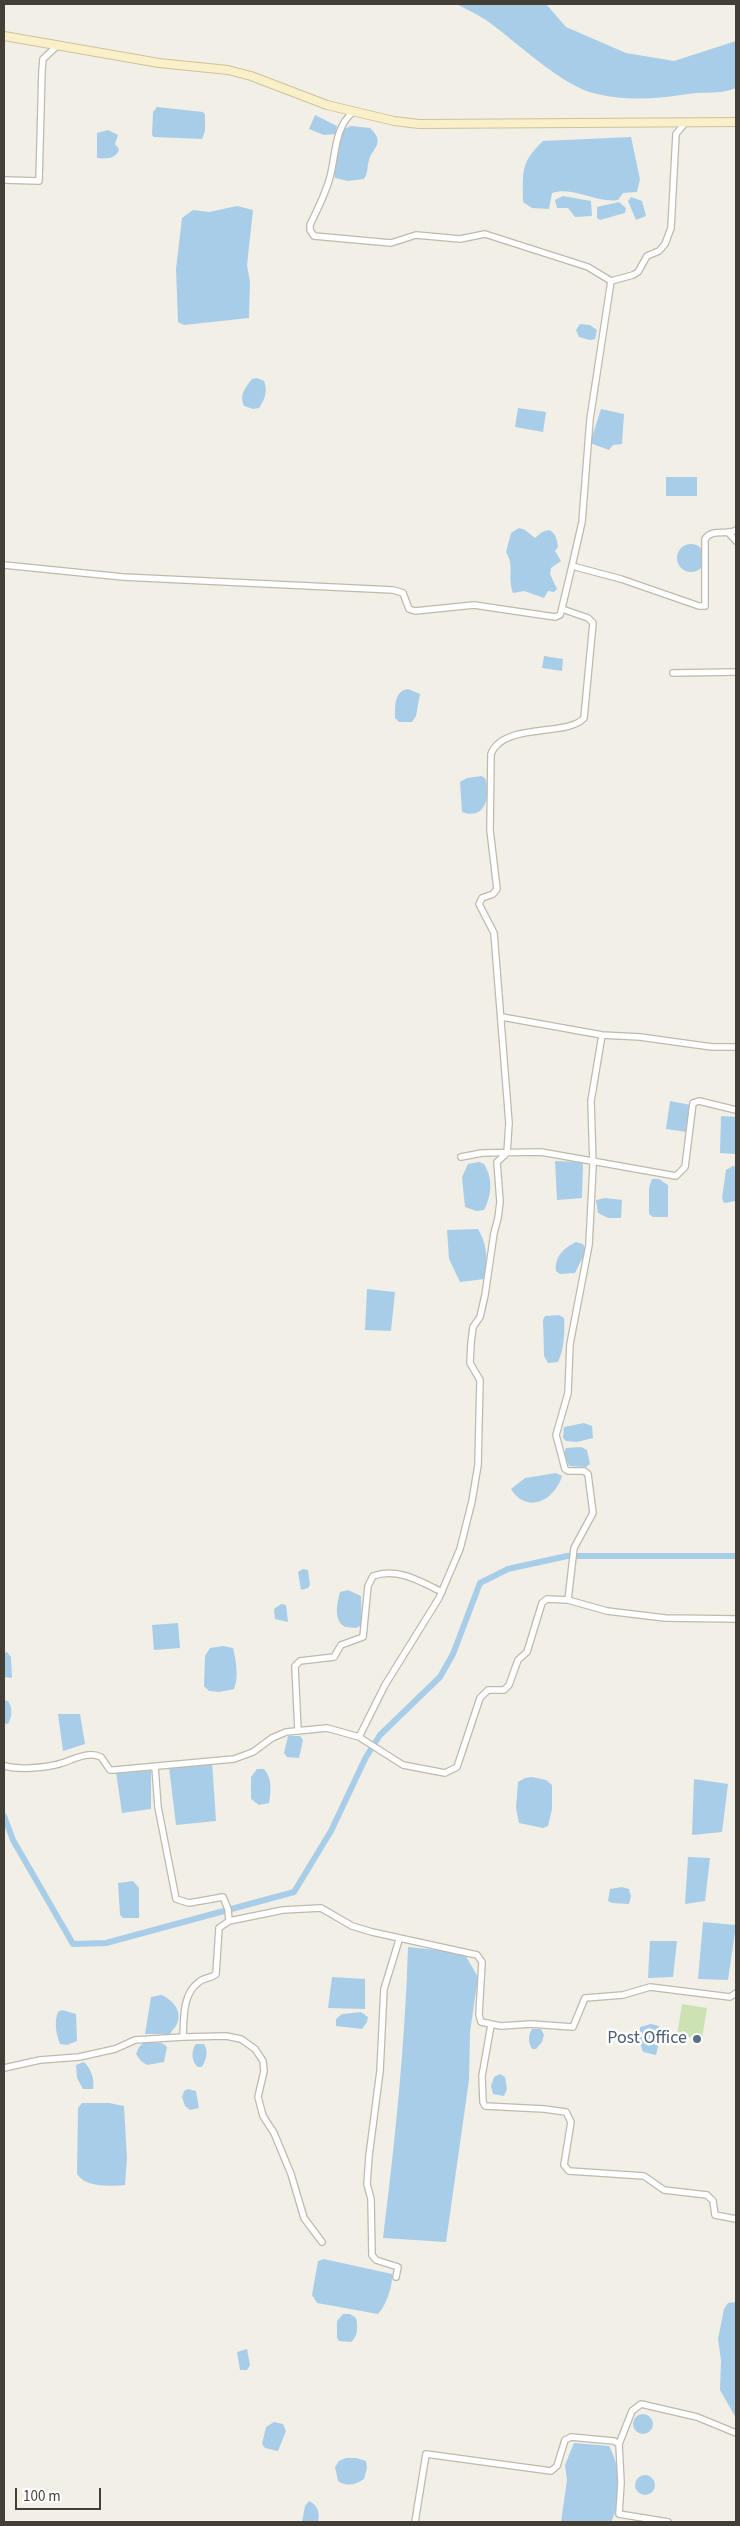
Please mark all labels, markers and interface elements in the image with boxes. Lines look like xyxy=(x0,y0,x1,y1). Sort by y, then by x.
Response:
place label: Post Office xyxy=(607,2028,687,2050)
marker: Post Office xyxy=(691,2033,703,2045)
scale bar xyxy=(18,2478,104,2510)
text: 100 m xyxy=(23,2486,61,2507)

